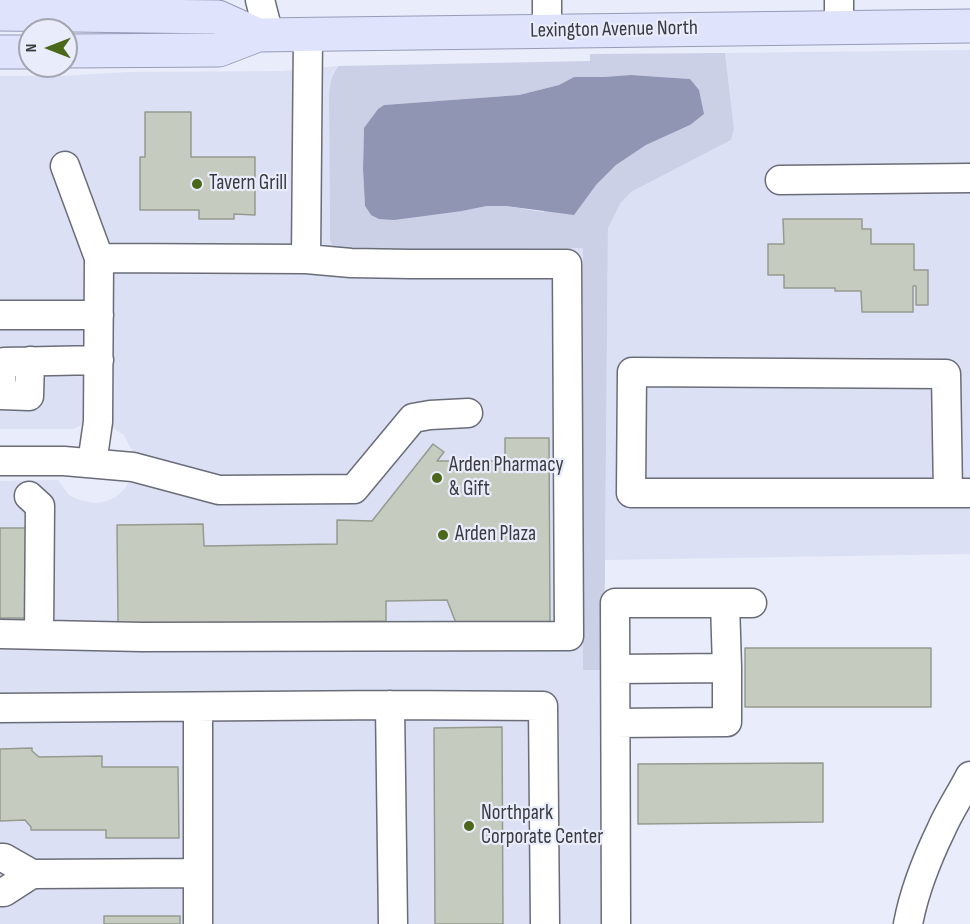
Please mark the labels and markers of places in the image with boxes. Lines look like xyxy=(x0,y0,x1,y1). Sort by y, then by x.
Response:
place label: Tavern Grill xyxy=(209,171,287,197)
marker: Tavern Grill xyxy=(190,177,204,191)
place label: Arden Pharmacy & Gift xyxy=(449,453,564,503)
marker: Arden Pharmacy & Gift xyxy=(430,471,444,485)
place label: Arden Plaza xyxy=(455,522,536,548)
marker: Arden Plaza xyxy=(436,528,450,542)
place label: Northpark Corporate Center xyxy=(481,801,603,851)
marker: Northpark Corporate Center xyxy=(462,819,476,833)

